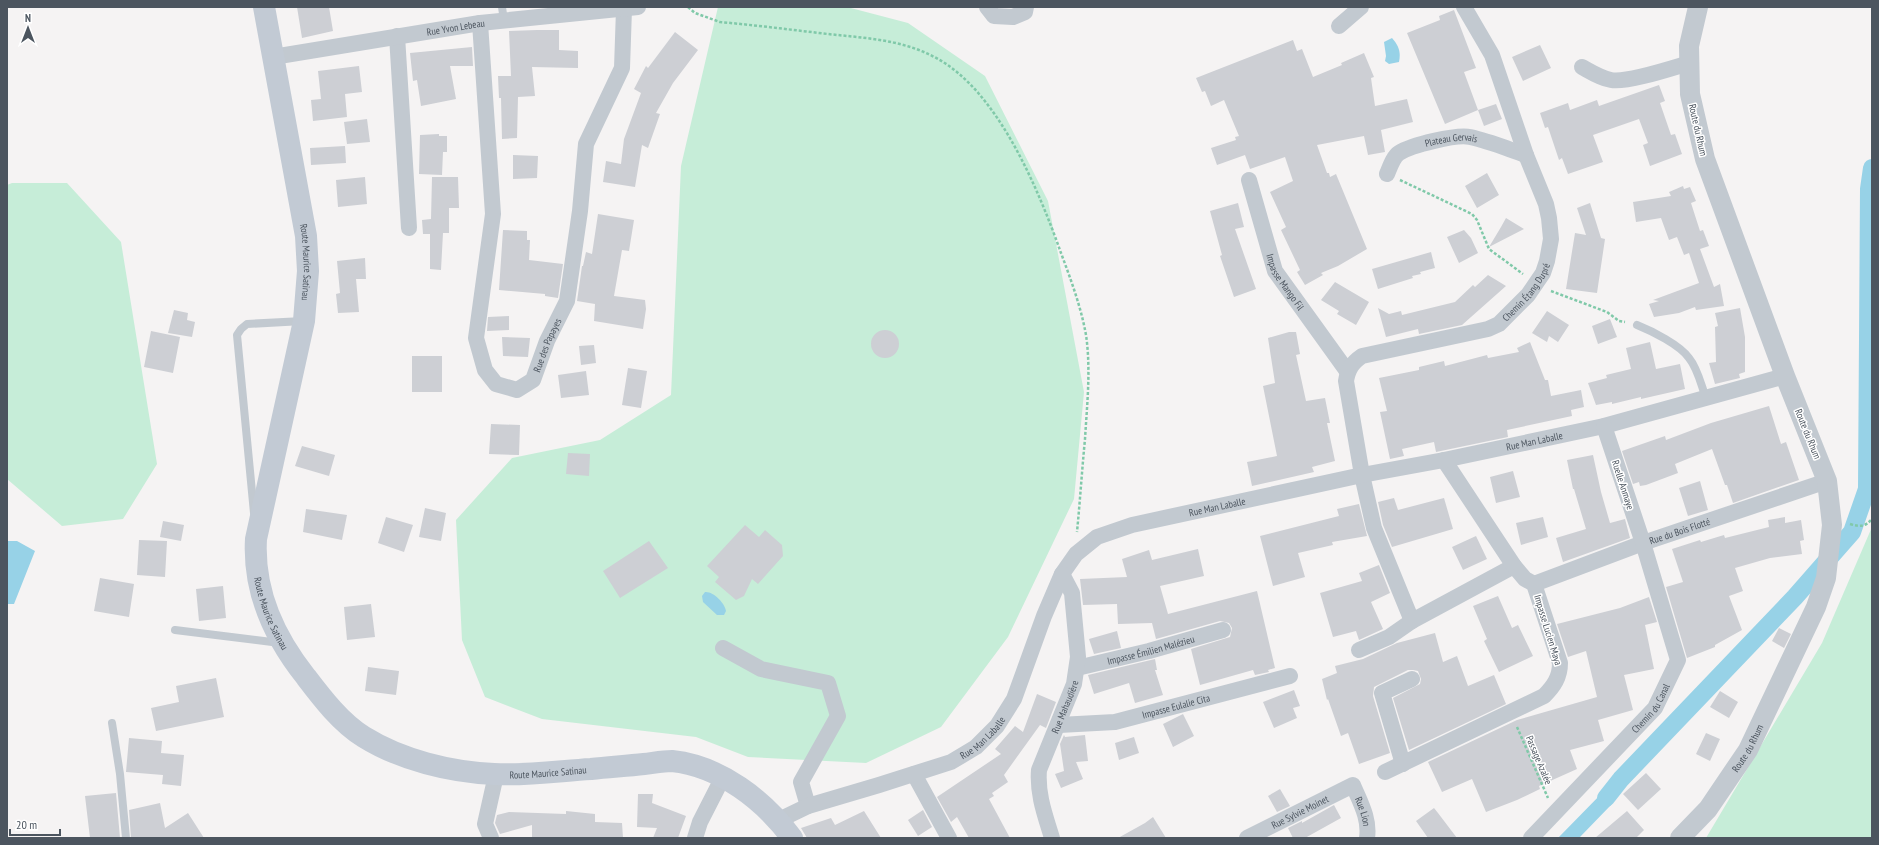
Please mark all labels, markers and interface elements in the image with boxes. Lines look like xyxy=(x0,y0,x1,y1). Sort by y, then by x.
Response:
north arrow xyxy=(8,8,48,48)
text: N xyxy=(25,11,31,25)
street label: Rue Yvon Lebeau xyxy=(425,16,485,38)
street label: Route du Rhum xyxy=(1686,103,1710,157)
street label: Plateau Gervais xyxy=(1423,130,1480,149)
street label: Route Maurice Satinau xyxy=(297,223,315,301)
street label: Impasse Mango Fil xyxy=(1264,252,1308,313)
street label: Chemin Étang Dupré xyxy=(1499,261,1552,324)
street label: Rue des Papayes xyxy=(530,315,564,374)
street label: Route du Rhum xyxy=(1792,407,1824,461)
street label: Rue Man Laballe xyxy=(1505,428,1564,453)
street label: Ruelle Anmaye xyxy=(1609,459,1637,511)
street label: Rue Man Laballe xyxy=(1188,494,1247,519)
street label: Rue du Bois Flotté xyxy=(1647,514,1712,547)
street label: Route Maurice Satinau xyxy=(252,576,291,652)
street label: Impasse Lucien Maya xyxy=(1531,593,1565,667)
street label: Impasse Émilien Malézieu xyxy=(1106,632,1196,667)
street label: Rue Mahaudière xyxy=(1048,680,1081,735)
street label: Chemin du Canal xyxy=(1628,681,1673,736)
street label: Impasse Eulalie Cita xyxy=(1141,691,1211,721)
street label: Rue Man Laballe xyxy=(957,714,1008,762)
street label: Route du Rhum xyxy=(1729,722,1766,774)
street label: Passage Azalée xyxy=(1523,734,1555,786)
street label: Route Maurice Satinau xyxy=(509,763,587,781)
street label: Rue Sylvie Moinet xyxy=(1269,792,1331,831)
street label: Rue Lion xyxy=(1352,795,1374,827)
scale bar xyxy=(10,811,60,837)
text: 20 m xyxy=(16,817,37,832)

